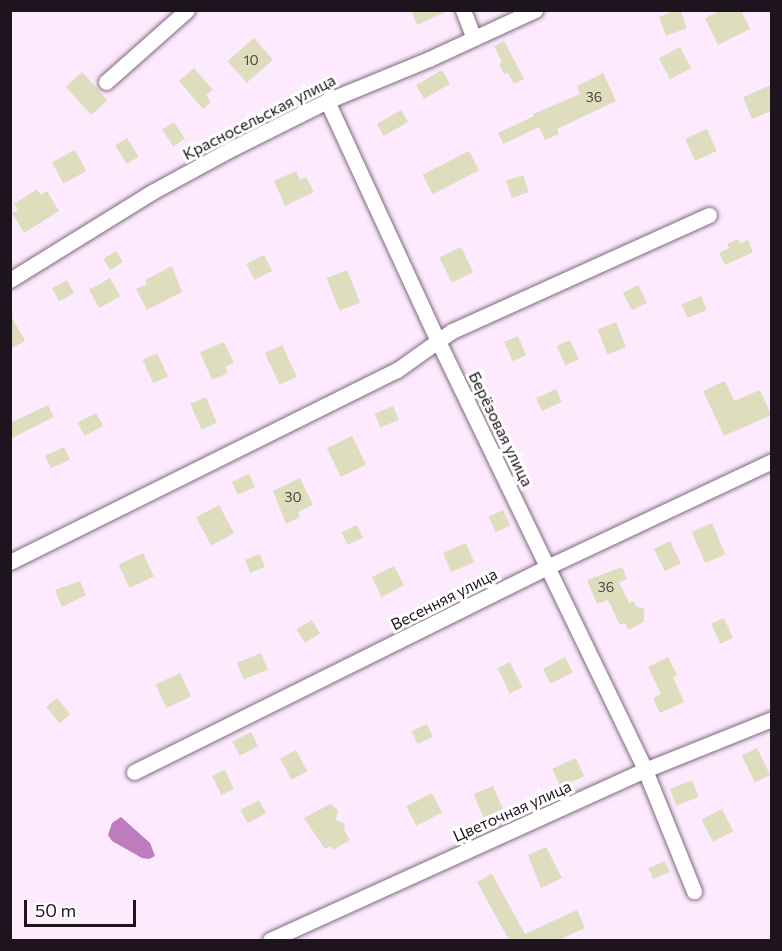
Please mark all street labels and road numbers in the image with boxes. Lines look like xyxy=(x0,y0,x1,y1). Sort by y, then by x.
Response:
street label: Красносельская улица xyxy=(179,70,339,164)
street label: Берёзовая улица xyxy=(465,368,537,490)
street label: Весенняя улица xyxy=(388,564,500,634)
street label: Цветочная улица xyxy=(450,776,574,846)

